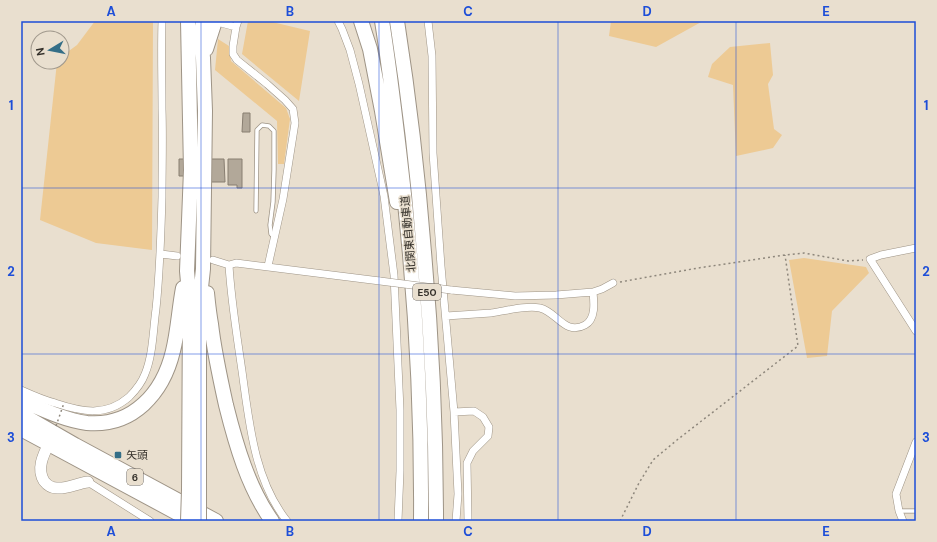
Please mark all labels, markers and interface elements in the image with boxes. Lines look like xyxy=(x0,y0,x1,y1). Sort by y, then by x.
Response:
text: A xyxy=(106,3,116,20)
text: B xyxy=(286,3,294,20)
text: C xyxy=(463,3,473,20)
text: D xyxy=(642,3,652,20)
text: E xyxy=(822,3,830,20)
north arrow xyxy=(30,30,70,70)
text: N xyxy=(33,47,48,57)
text: 1 xyxy=(9,97,13,114)
text: 1 xyxy=(924,97,928,114)
street label: 北関東自動車道 xyxy=(398,195,418,273)
text: 2 xyxy=(7,263,15,280)
text: 2 xyxy=(922,263,930,280)
road number: E50 xyxy=(413,284,441,300)
text: 3 xyxy=(7,429,15,446)
text: 3 xyxy=(922,429,930,446)
place label: 矢頭 xyxy=(126,448,148,462)
marker: 矢頭 xyxy=(113,450,123,460)
road number: 6 xyxy=(127,469,143,485)
text: A xyxy=(106,523,116,540)
text: B xyxy=(286,523,294,540)
text: C xyxy=(463,523,473,540)
text: D xyxy=(642,523,652,540)
text: E xyxy=(822,523,830,540)

